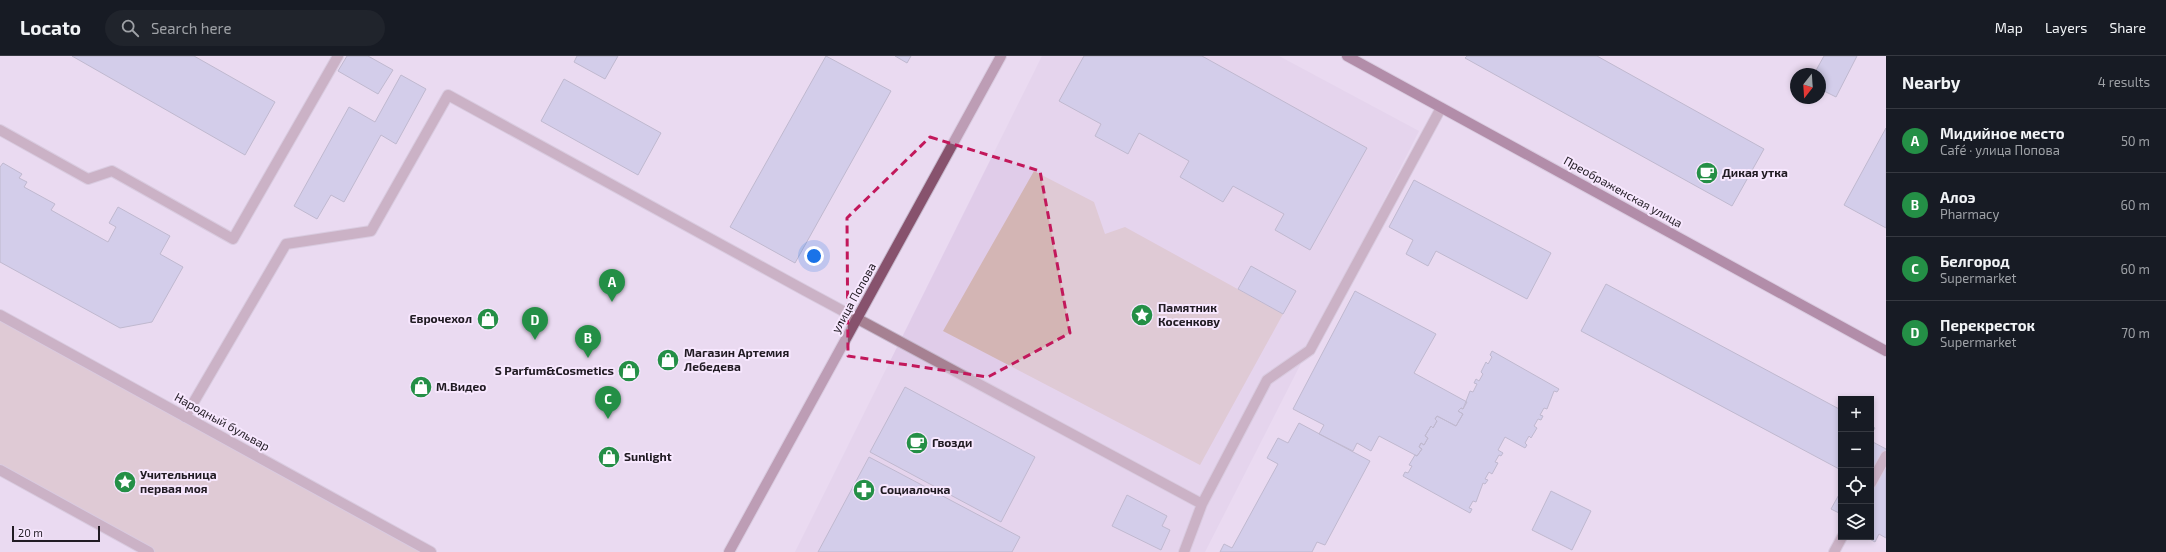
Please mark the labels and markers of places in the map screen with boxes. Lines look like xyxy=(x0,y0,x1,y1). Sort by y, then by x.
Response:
cafe icon: Дикая утка xyxy=(1694,160,1720,186)
place label: Дикая утка xyxy=(1722,165,1788,179)
pin: A xyxy=(599,269,625,302)
place label: Памятник Косенкову xyxy=(1158,300,1220,328)
place icon: Памятник Косенкову xyxy=(1129,302,1155,328)
shop icon: Еврочехол xyxy=(475,306,501,332)
pin: D xyxy=(522,307,548,340)
place label: Еврочехол xyxy=(410,311,472,325)
pin: B xyxy=(575,325,601,358)
place label: Магазин Артемия Лебедева xyxy=(684,345,789,373)
shop icon: Магазин Артемия Лебедева xyxy=(655,347,681,373)
shop icon: S Parfum&Cosmetics xyxy=(616,358,642,384)
place label: S Parfum&Cosmetics xyxy=(495,363,614,377)
shop icon: М.Видео xyxy=(408,374,434,400)
place label: М.Видео xyxy=(436,379,486,393)
pin: C xyxy=(595,386,621,419)
cafe icon: Гвозди xyxy=(904,430,930,456)
place label: Гвозди xyxy=(932,435,972,449)
shop icon: Sunlight xyxy=(596,444,622,470)
place label: Sunlight xyxy=(624,449,672,463)
place label: Учительница первая моя xyxy=(140,467,217,495)
place icon: Учительница первая моя xyxy=(112,469,138,495)
pharmacy icon: Социалочка xyxy=(851,477,877,503)
place label: Социалочка xyxy=(880,482,951,496)

